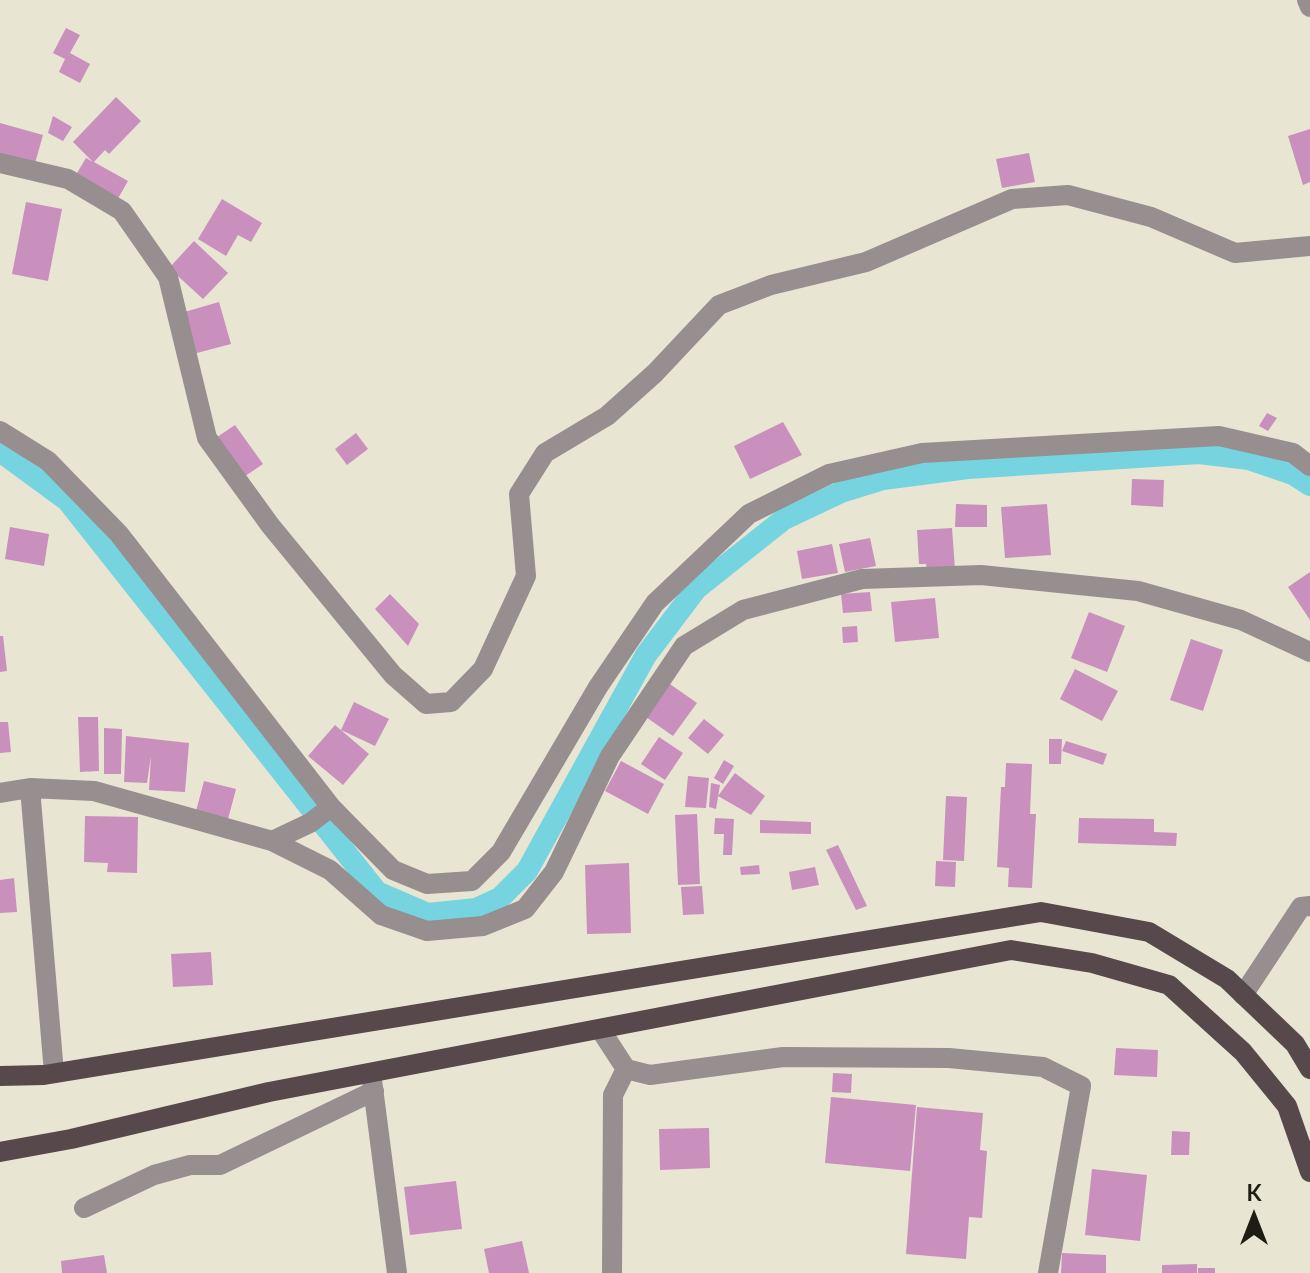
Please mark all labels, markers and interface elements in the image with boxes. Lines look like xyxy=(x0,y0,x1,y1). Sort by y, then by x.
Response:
north arrow xyxy=(1214,1177,1294,1257)
text: K xyxy=(1246,1179,1262,1206)

